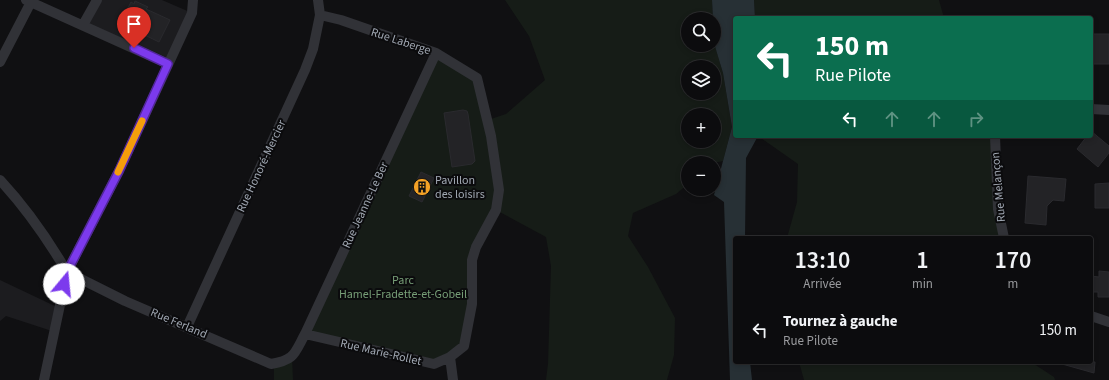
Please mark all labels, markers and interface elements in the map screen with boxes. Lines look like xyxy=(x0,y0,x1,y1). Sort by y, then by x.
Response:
pin xyxy=(117,7.0,151,48)
map controls xyxy=(681,12,721,196)
button: search xyxy=(681,12,721,52)
icon: arrive xyxy=(123,13,145,35)
street label: Rue Laberge xyxy=(369,24,433,59)
text: 150 m xyxy=(815,26,889,66)
icon: left xyxy=(749,32,801,84)
button: layers xyxy=(681,60,721,100)
text: Rue Pilote xyxy=(815,63,891,88)
button: + xyxy=(681,108,721,148)
icon: left xyxy=(839,108,861,130)
icon: ahead xyxy=(881,108,903,130)
icon: ahead xyxy=(923,108,945,130)
icon: right xyxy=(965,108,987,130)
street label: Rue Honoré-Mercier xyxy=(233,116,291,215)
street label: Rue Melançon xyxy=(987,151,1010,223)
button: − xyxy=(681,156,721,196)
street label: Rue Jeanne-Le Ber xyxy=(338,159,393,251)
place label: Pavillon des loisirs xyxy=(435,172,485,203)
building icon: Pavillon des loisirs xyxy=(412,177,432,197)
text: 13:10 xyxy=(795,243,850,278)
text: 1 xyxy=(916,243,929,278)
text: 170 xyxy=(995,243,1031,278)
position arrow xyxy=(43,263,85,305)
park label: Parc Hamel-Fradette-et-Gobeil xyxy=(339,272,467,303)
text: Arrivée xyxy=(803,275,842,293)
text: min xyxy=(912,275,933,293)
text: m xyxy=(1008,275,1018,293)
street label: Rue Ferland xyxy=(148,304,210,343)
text: Tournez à gauche xyxy=(783,311,898,332)
icon: left xyxy=(749,319,771,341)
text: 150 m xyxy=(1039,320,1077,341)
text: Rue Pilote xyxy=(783,332,838,350)
street label: Rue Marie-Rollet xyxy=(339,335,423,370)

